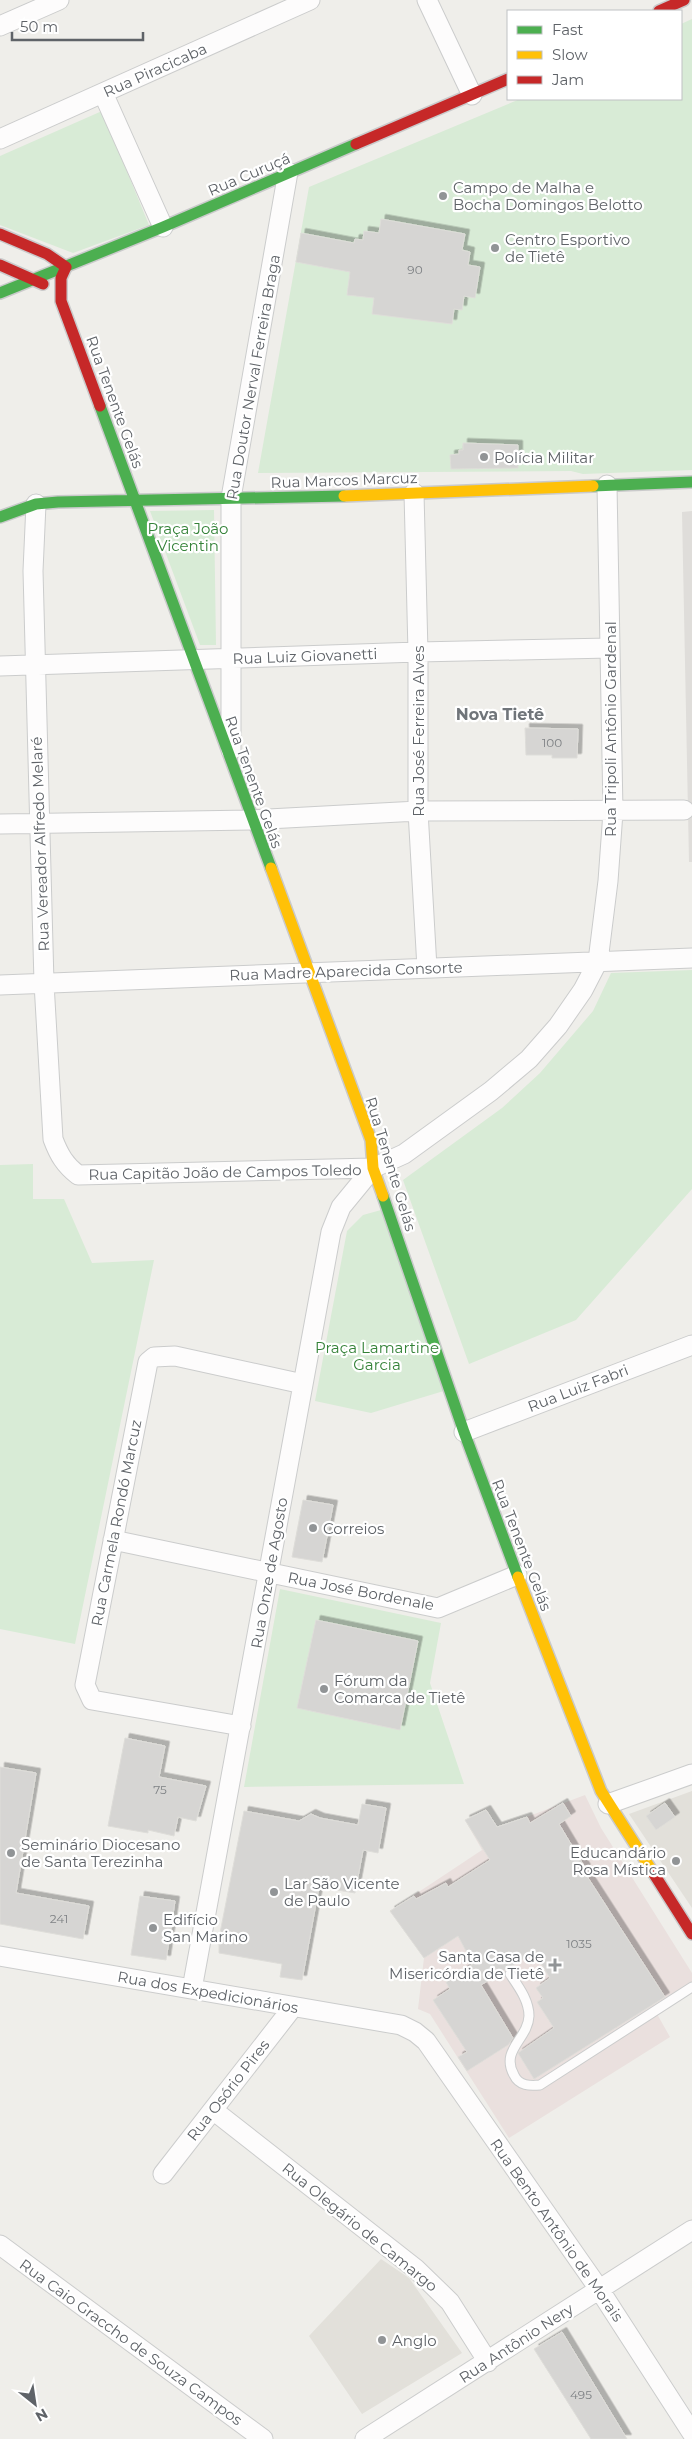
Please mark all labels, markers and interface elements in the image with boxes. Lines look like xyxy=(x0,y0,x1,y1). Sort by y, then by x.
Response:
scale bar xyxy=(12,10,144,42)
legend xyxy=(507,10,682,100)
text: 50 m xyxy=(20,17,58,36)
text: Fast xyxy=(552,20,583,39)
street label: Rua Piracicaba xyxy=(100,39,210,101)
text: Slow xyxy=(552,45,588,64)
text: Jam xyxy=(551,70,584,89)
street label: Rua Curuçá xyxy=(205,148,293,200)
place label: Campo de Malha e Bocha Domingos Belotto xyxy=(453,178,643,214)
marker: Campo de Malha e Bocha Domingos Belotto xyxy=(437,190,449,202)
place label: Centro Esportivo de Tietê xyxy=(505,230,630,266)
marker: Centro Esportivo de Tietê xyxy=(489,242,501,254)
street label: Rua Doutor Nerval Ferreira Braga xyxy=(222,253,284,501)
house number: 90 xyxy=(407,262,423,277)
street label: Rua Tenente Gelás xyxy=(82,333,148,471)
place label: Polícia Militar xyxy=(494,448,594,467)
marker: Polícia Militar xyxy=(478,451,490,463)
street label: Rua Marcos Marcuz xyxy=(270,468,418,492)
park label: Praça João Vicentin xyxy=(147,519,229,555)
street label: Rua Tripoli Antônio Gardenal xyxy=(601,621,620,837)
street label: Rua Luiz Giovanetti xyxy=(232,644,378,668)
street label: Rua José Ferreira Alves xyxy=(409,645,428,817)
district label: Nova Tietê xyxy=(456,705,544,724)
street label: Rua Tenente Gelás xyxy=(221,713,287,851)
house number: 100 xyxy=(542,735,562,750)
street label: Rua Vereador Alfredo Melaré xyxy=(27,736,53,952)
street label: Rua Madre Aparecida Consorte xyxy=(229,957,463,985)
street label: Rua Tenente Gelás xyxy=(362,1094,420,1234)
street label: Rua Capitão João de Campos Toledo xyxy=(88,1160,362,1184)
park label: Praça Lamartine Garcia xyxy=(315,1338,439,1374)
street label: Rua Luiz Fabri xyxy=(525,1360,631,1416)
street label: Rua Carmela Rondó Marcuz xyxy=(87,1418,145,1628)
street label: Rua Tenente Gelás xyxy=(488,1476,556,1614)
street label: Rua Onze de Agosto xyxy=(246,1496,292,1650)
place label: Correios xyxy=(323,1519,384,1538)
marker: Correios xyxy=(307,1522,319,1534)
street label: Rua José Bordenale xyxy=(286,1567,436,1615)
place label: Fórum da Comarca de Tietê xyxy=(334,1671,465,1707)
marker: Fórum da Comarca de Tietê xyxy=(318,1683,330,1695)
house number: 75 xyxy=(153,1782,167,1797)
place label: Seminário Diocesano de Santa Terezinha xyxy=(21,1835,180,1871)
place label: Educandário Rosa Mística xyxy=(570,1843,666,1879)
marker: Seminário Diocesano de Santa Terezinha xyxy=(5,1847,17,1859)
marker: Educandário Rosa Mística xyxy=(670,1855,682,1867)
place label: Lar São Vicente de Paulo xyxy=(284,1874,400,1910)
marker: Lar São Vicente de Paulo xyxy=(268,1886,280,1898)
place label: Edifício San Marino xyxy=(163,1910,248,1946)
house number: 241 xyxy=(50,1911,68,1926)
marker: Edifício San Marino xyxy=(147,1922,159,1934)
house number: 1035 xyxy=(566,1936,592,1951)
place label: Santa Casa de Misericórdia de Tietê xyxy=(389,1947,544,1983)
marker: Santa Casa de Misericórdia de Tietê xyxy=(548,1958,562,1972)
street label: Rua dos Expedicionários xyxy=(116,1967,300,2017)
street label: Rua Osório Pires xyxy=(183,2036,273,2144)
street label: Rua Bento Antônio de Morais xyxy=(486,2135,628,2325)
street label: Rua Olegário de Camargo xyxy=(278,2158,442,2296)
street label: Rua Caio Graccho de Souza Campos xyxy=(16,2255,246,2429)
street label: Rua Antônio Nery xyxy=(455,2298,578,2387)
place label: Anglo xyxy=(392,2331,437,2350)
marker: Anglo xyxy=(376,2334,388,2346)
north arrow xyxy=(10,2379,60,2429)
house number: 495 xyxy=(570,2387,592,2402)
text: N xyxy=(32,2405,51,2426)

